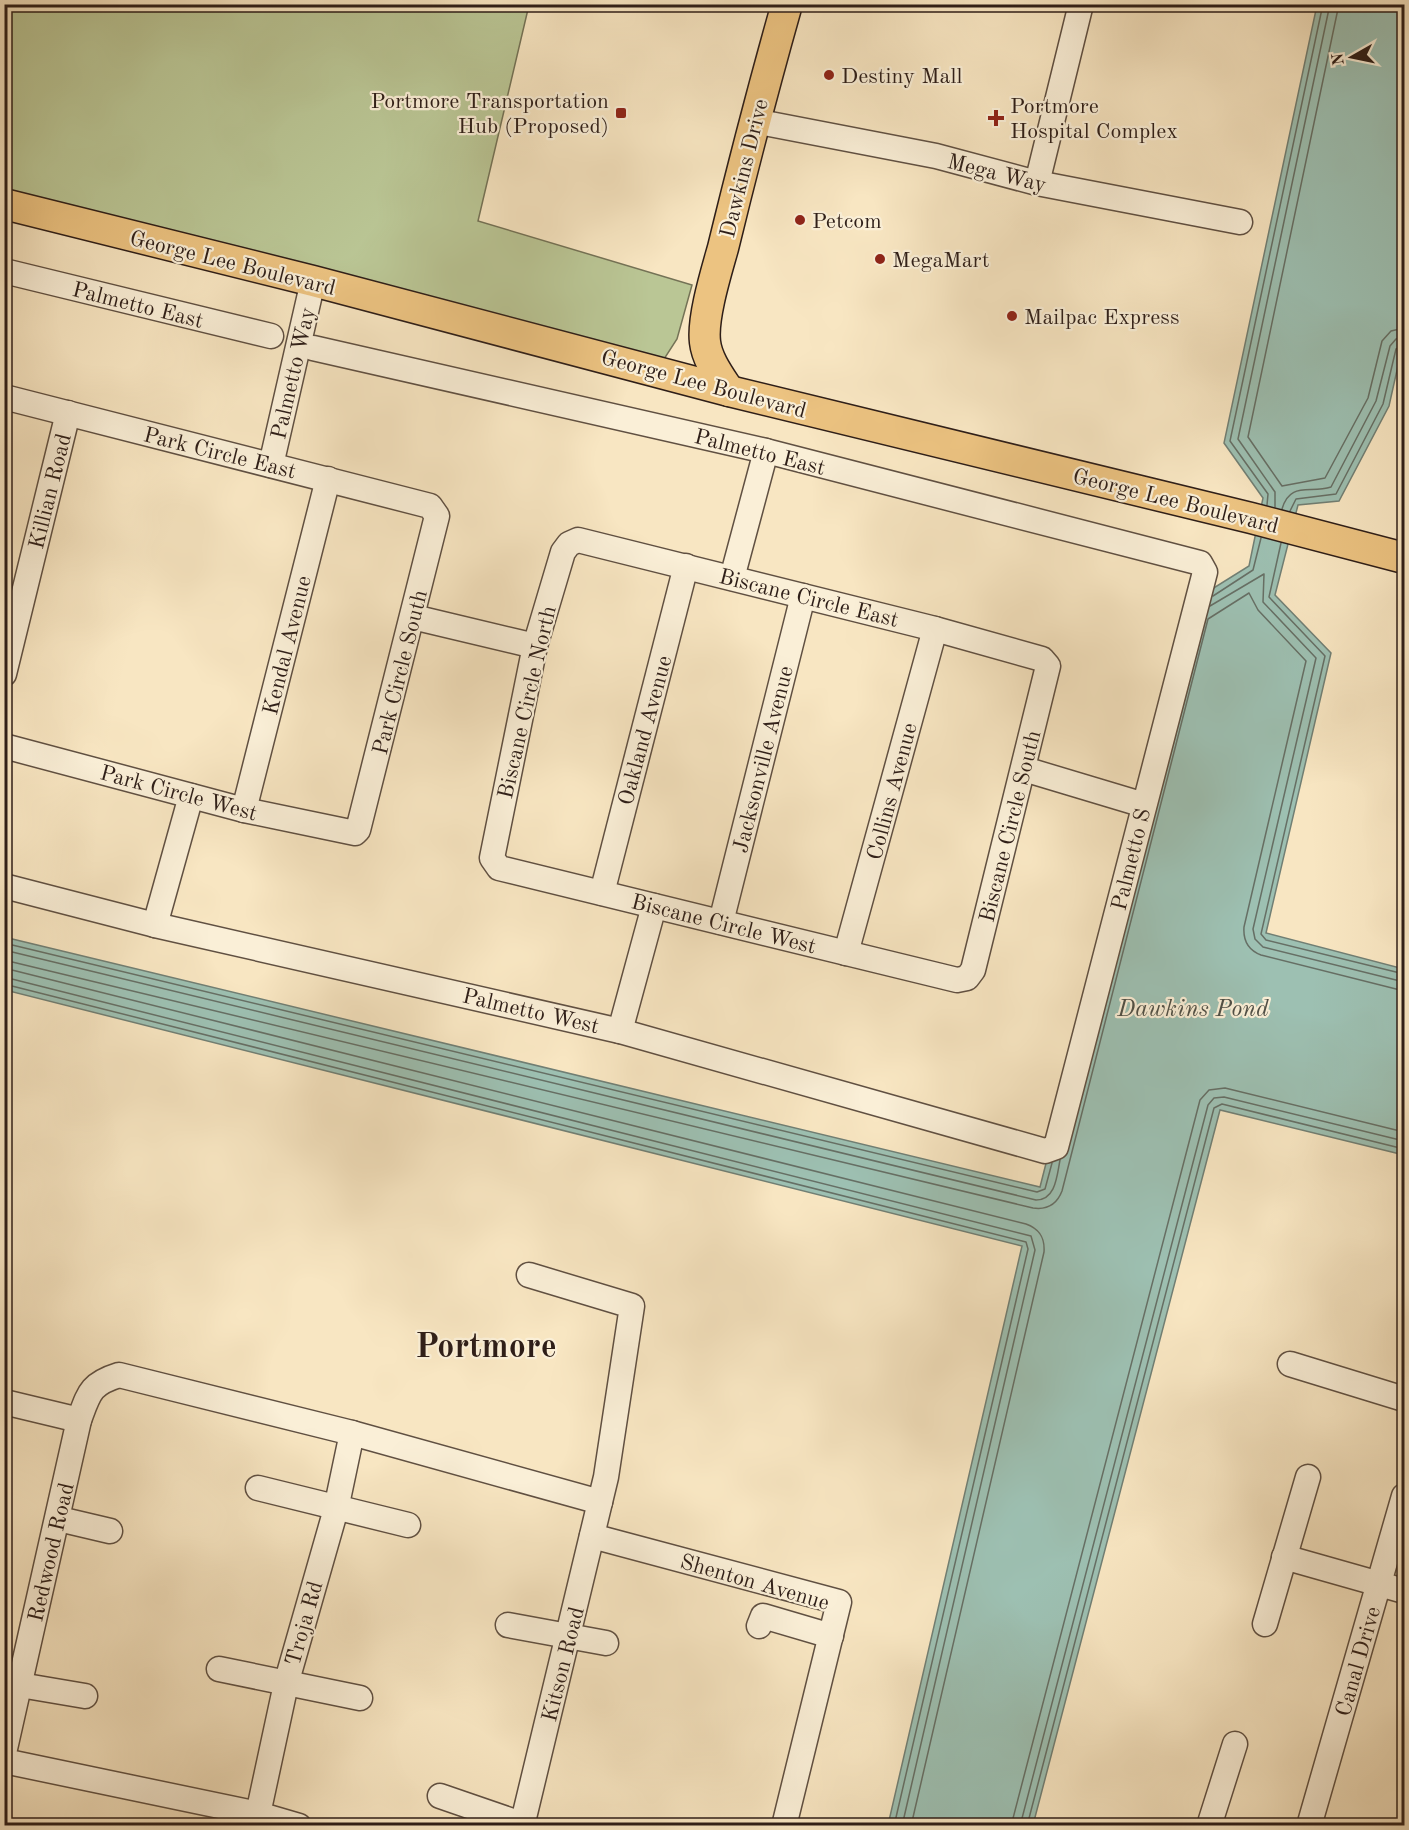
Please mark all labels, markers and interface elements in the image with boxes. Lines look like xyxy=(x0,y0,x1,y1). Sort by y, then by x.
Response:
north arrow xyxy=(1322,27,1382,87)
text: N xyxy=(1330,51,1348,66)
place label: Destiny Mall xyxy=(841,66,962,88)
marker: Destiny Mall xyxy=(822,68,836,82)
place label: Portmore Transportation Hub (Proposed) xyxy=(371,91,609,138)
place label: Portmore Hospital Complex xyxy=(1010,96,1178,143)
street label: Dawkins Drive xyxy=(717,97,773,240)
marker: Portmore Transportation Hub (Proposed) xyxy=(614,106,628,120)
marker: Portmore Hospital Complex xyxy=(987,109,1005,127)
street label: Mega Way xyxy=(945,151,1049,197)
place label: Petcom xyxy=(812,211,882,233)
marker: Petcom xyxy=(793,213,807,227)
street label: George Lee Boulevard xyxy=(127,228,338,300)
place label: MegaMart xyxy=(892,250,989,272)
marker: MegaMart xyxy=(873,252,887,266)
street label: Palmetto East xyxy=(70,279,205,333)
street label: Palmetto Way xyxy=(268,305,320,442)
place label: Mailpac Express xyxy=(1024,307,1179,329)
marker: Mailpac Express xyxy=(1005,309,1019,323)
street label: George Lee Boulevard xyxy=(599,347,808,423)
street label: Park Circle East xyxy=(141,424,298,484)
street label: Palmetto East xyxy=(692,426,827,480)
street label: Killian Road xyxy=(26,431,76,552)
street label: George Lee Boulevard xyxy=(1070,466,1281,538)
street label: Biscane Circle East xyxy=(717,566,900,632)
street label: Kendal Avenue xyxy=(260,573,316,718)
street label: Park Circle South xyxy=(370,588,432,757)
street label: Biscane Circle North xyxy=(495,604,561,801)
street label: Oakland Avenue xyxy=(615,653,676,808)
street label: Jacksonville Avenue xyxy=(730,664,798,855)
street label: Collins Avenue xyxy=(864,721,922,862)
street label: Biscane Circle South xyxy=(976,728,1045,925)
street label: Park Circle West xyxy=(98,762,259,825)
street label: Palmetto S xyxy=(1109,806,1155,913)
street label: Biscane Circle West xyxy=(629,891,818,959)
street label: Palmetto West xyxy=(460,986,601,1038)
water label: Dawkins Pond xyxy=(1116,998,1269,1022)
district label: Portmore xyxy=(415,1331,557,1365)
street label: Redwood Road xyxy=(25,1481,79,1624)
street label: Shenton Avenue xyxy=(677,1551,832,1615)
street label: Troja Rd xyxy=(282,1579,327,1668)
street label: Canal Drive xyxy=(1333,1604,1385,1719)
street label: Kitson Road xyxy=(539,1605,589,1724)

